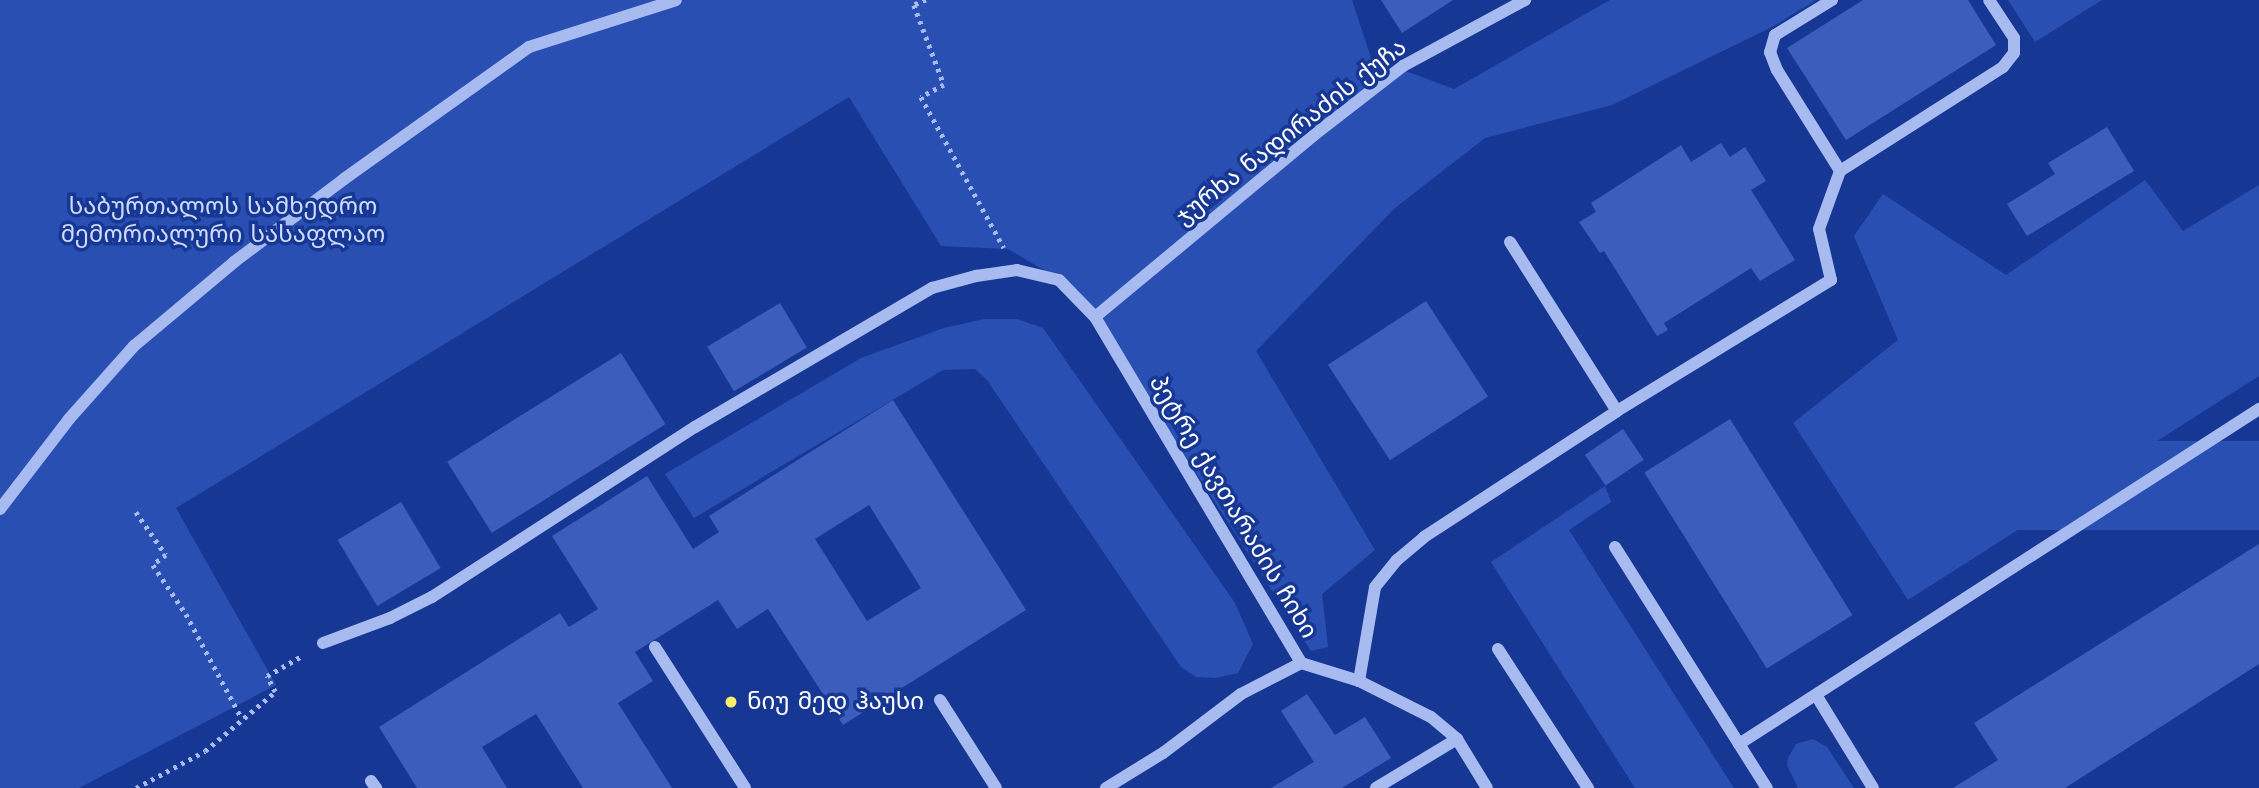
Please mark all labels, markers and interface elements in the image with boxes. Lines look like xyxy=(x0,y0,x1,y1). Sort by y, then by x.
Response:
street label: ჯურხა ნადირაძის ქუჩა xyxy=(1170,33,1412,231)
park label: საბურთალოს სამხედრო მემორიალური სასაფლაო xyxy=(61,193,385,249)
street label: პეტრე ქავთარაძის ჩიხი xyxy=(1143,370,1323,644)
place label: ნიუ მედ ჰაუსი xyxy=(747,688,924,716)
marker: ნიუ მედ ჰაუსი xyxy=(721,692,741,712)

